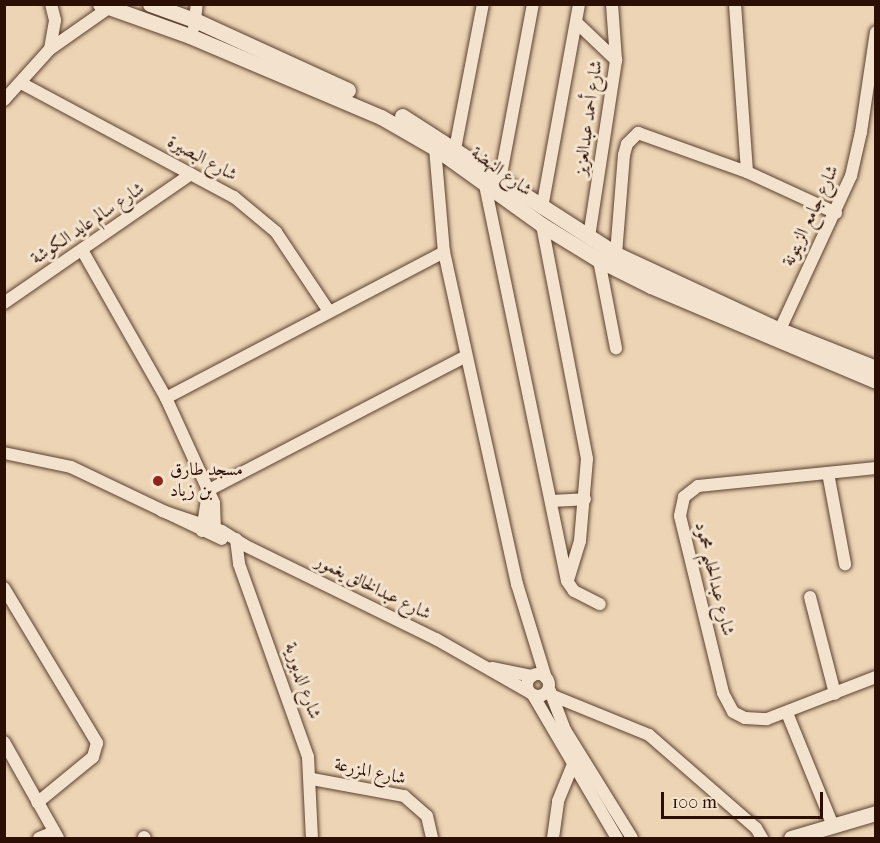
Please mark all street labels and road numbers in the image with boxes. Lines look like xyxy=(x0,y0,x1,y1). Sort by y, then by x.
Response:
street label: شارع أحمد عبدالعزيز xyxy=(570,59,608,177)
street label: شارع البصيرة xyxy=(163,132,241,186)
street label: شارع النهضة xyxy=(466,143,536,201)
street label: شارع جامع الزيتونة xyxy=(778,162,844,270)
street label: شارع سالم عايد الكوشة xyxy=(27,178,149,270)
street label: شارع عبدالحليم محمود xyxy=(689,520,739,638)
street label: شارع عبدالخالق يغمور xyxy=(312,551,434,625)
street label: شارع الدبورية xyxy=(279,640,325,722)
street label: شارع المزرعة xyxy=(332,754,408,790)

